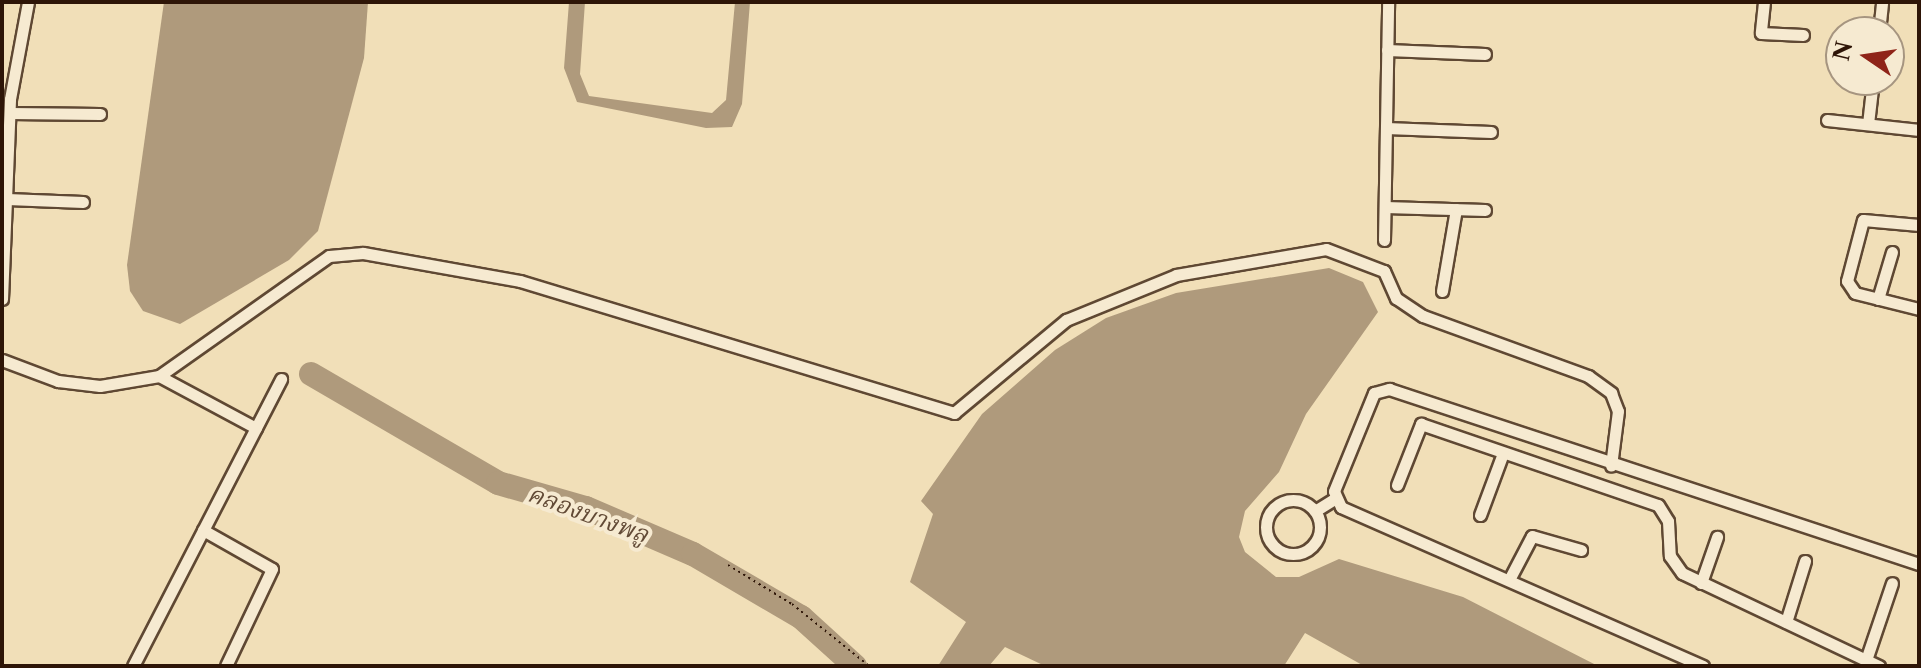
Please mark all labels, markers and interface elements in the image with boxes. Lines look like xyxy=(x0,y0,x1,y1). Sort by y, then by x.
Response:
north arrow xyxy=(1825,16,1905,96)
text: N xyxy=(1828,39,1858,63)
water label: คลองบางพลู xyxy=(524,479,652,549)

